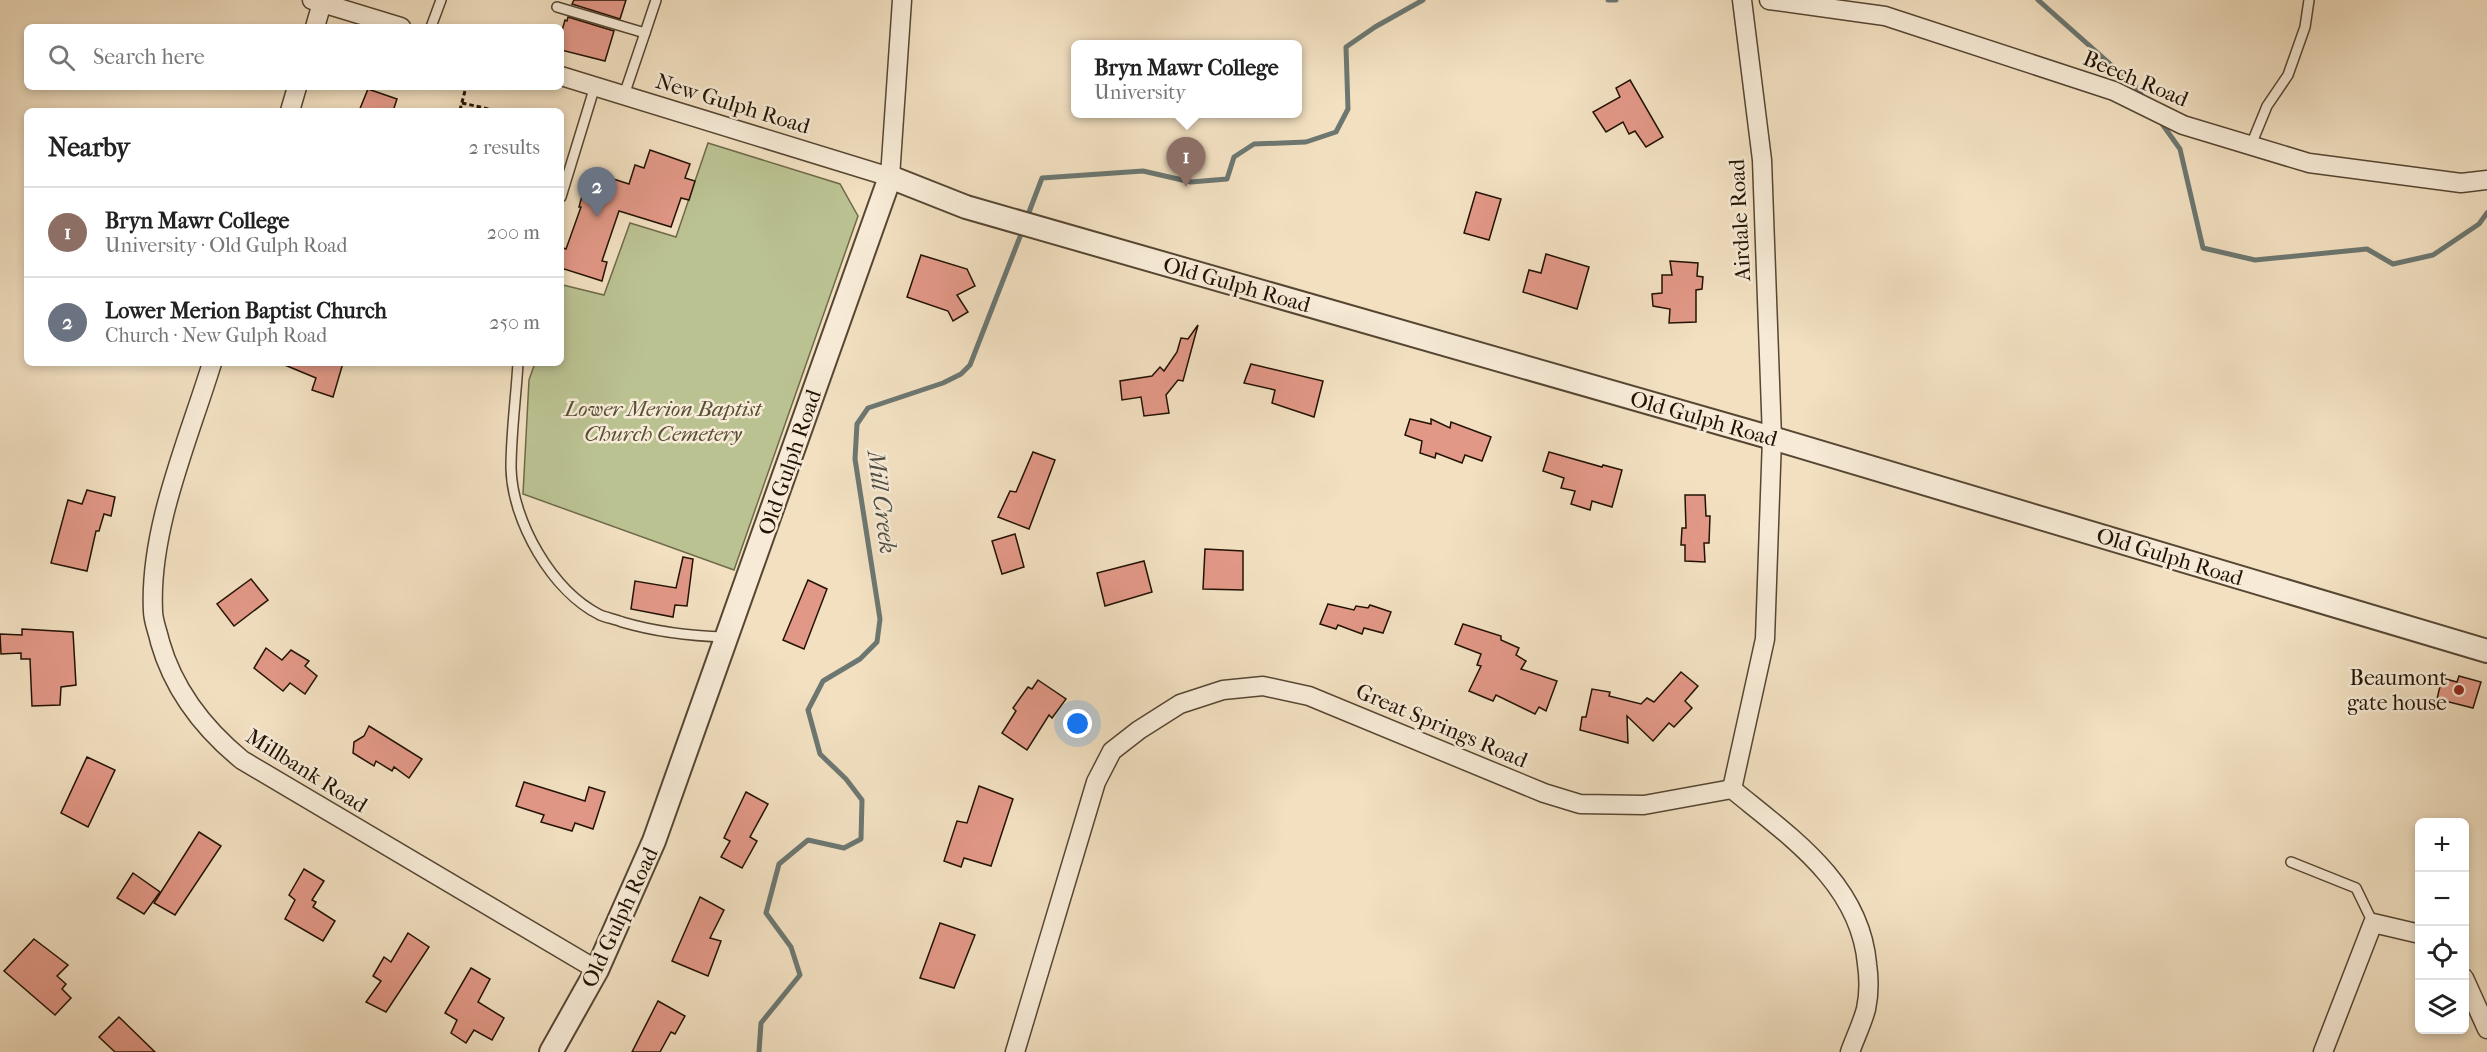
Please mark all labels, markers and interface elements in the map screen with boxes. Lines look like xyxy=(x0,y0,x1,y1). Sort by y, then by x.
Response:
search box xyxy=(24,24,564,90)
popup xyxy=(1071,40,1302,118)
icon: search xyxy=(45,41,78,74)
text: Search here xyxy=(93,44,205,70)
street label: Beech Road xyxy=(2079,45,2193,113)
text: Bryn Mawr College xyxy=(1094,55,1279,81)
street label: New Gulph Road xyxy=(652,68,814,140)
text: University xyxy=(1094,81,1186,104)
text: Nearby xyxy=(48,132,130,163)
text: 2 results xyxy=(469,136,540,159)
pin: 1 xyxy=(1166,138,1206,187)
street label: Airdale Road xyxy=(1724,157,1756,283)
pin: 2 xyxy=(578,168,616,217)
text: Bryn Mawr College xyxy=(105,208,289,234)
text: 1 xyxy=(64,221,71,244)
text: 200 m xyxy=(487,221,540,244)
text: University · Old Gulph Road xyxy=(105,234,347,257)
street label: Old Gulph Road xyxy=(1160,252,1314,319)
text: Lower Merion Baptist Church xyxy=(105,298,387,324)
text: 2 xyxy=(62,311,73,334)
text: 250 m xyxy=(489,311,540,334)
text: Church · New Gulph Road xyxy=(105,324,327,347)
street label: Old Gulph Road xyxy=(753,385,827,538)
street label: Old Gulph Road xyxy=(1627,386,1781,453)
park label: Lower Merion Baptist Church Cemetery xyxy=(563,396,763,447)
water label: Mill Creek xyxy=(862,447,902,555)
street label: Old Gulph Road xyxy=(2093,522,2247,592)
place label: Beaumont gate house xyxy=(2347,665,2447,716)
street label: Great Springs Road xyxy=(1352,678,1532,774)
marker: Beaumont gate house xyxy=(2452,683,2466,697)
your location xyxy=(1063,709,1092,738)
street label: Millbank Road xyxy=(241,723,373,819)
map controls xyxy=(2415,818,2469,1034)
button: + xyxy=(2415,818,2469,872)
street label: Old Gulph Road xyxy=(576,842,664,992)
button: − xyxy=(2415,872,2469,926)
button: locate xyxy=(2415,926,2469,980)
button: layers xyxy=(2415,980,2469,1034)

